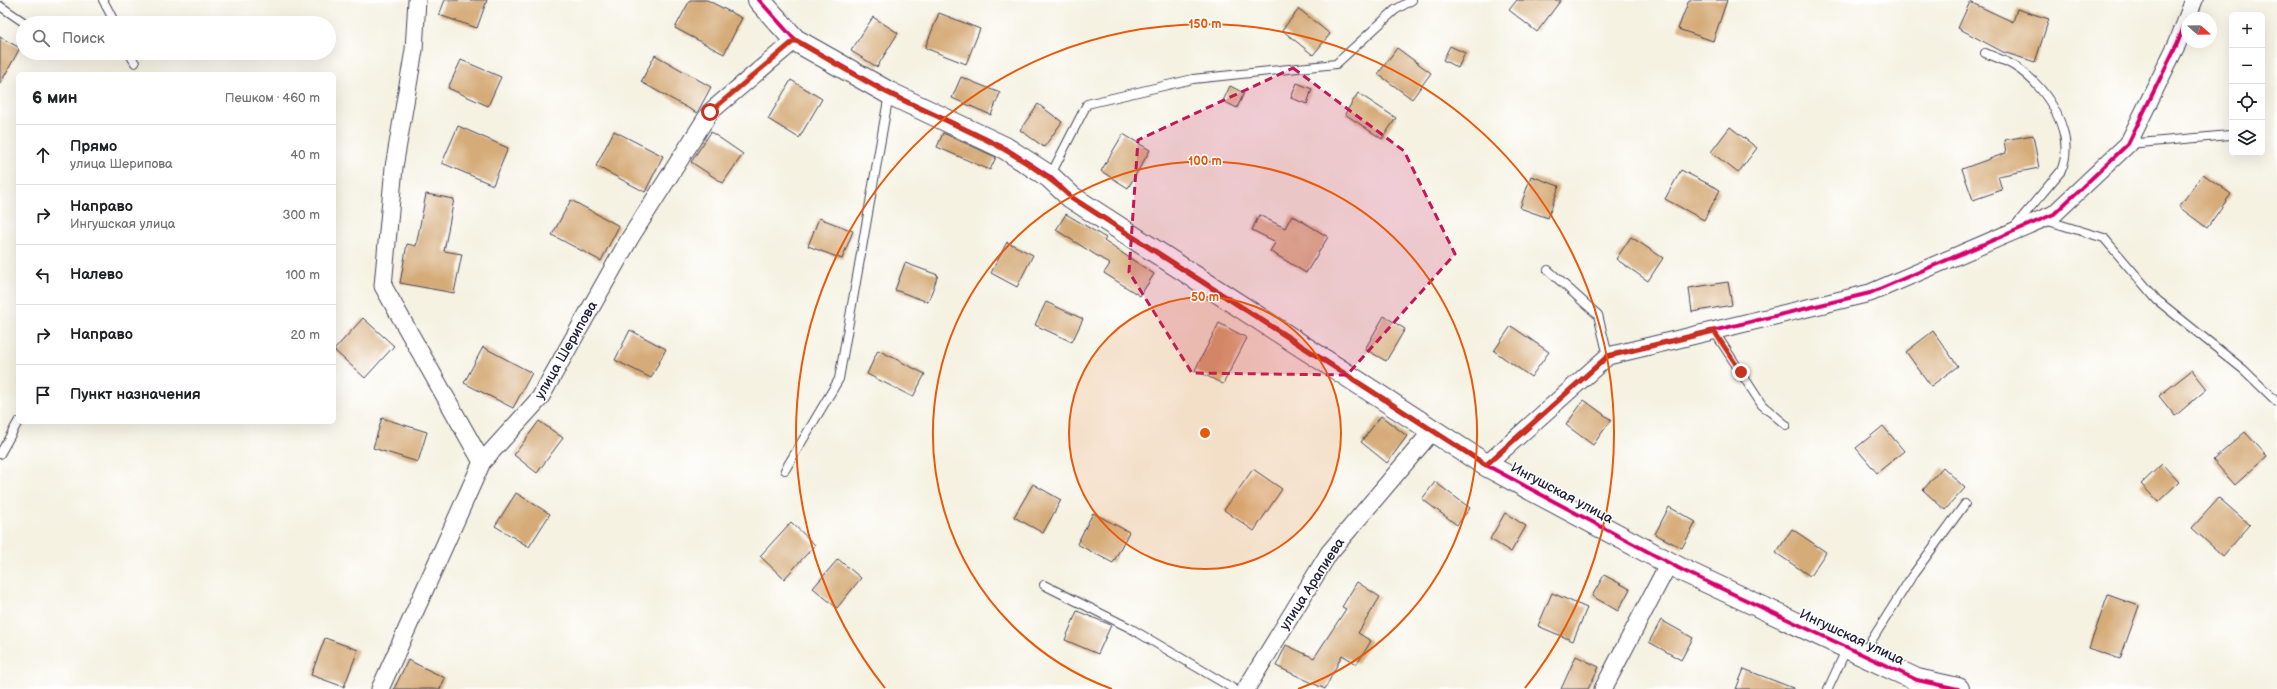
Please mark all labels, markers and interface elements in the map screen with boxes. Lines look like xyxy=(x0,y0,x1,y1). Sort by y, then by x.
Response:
north arrow xyxy=(2181,12,2217,48)
map controls xyxy=(2229,12,2265,156)
button: + xyxy=(2229,12,2265,48)
search box xyxy=(16,16,336,60)
text: 150 m xyxy=(1189,17,1221,32)
icon: search xyxy=(30,27,52,49)
text: Поиск xyxy=(62,29,105,48)
button: − xyxy=(2229,48,2265,84)
button: locate xyxy=(2229,84,2265,120)
text: 6 мин xyxy=(32,88,78,108)
text: Пешком · 460 m xyxy=(225,90,320,106)
route start xyxy=(701,103,719,121)
button: layers xyxy=(2229,120,2265,156)
text: Прямо xyxy=(70,137,117,156)
icon: ahead xyxy=(32,144,54,166)
text: 40 m xyxy=(290,147,320,163)
text: 100 m xyxy=(1188,154,1222,169)
text: улица Шерипова xyxy=(70,156,173,172)
text: Направо xyxy=(70,197,133,216)
icon: right xyxy=(32,204,54,226)
text: 300 m xyxy=(282,207,320,223)
text: Ингушская улица xyxy=(70,216,176,232)
icon: left xyxy=(32,264,54,286)
text: Налево xyxy=(70,265,123,284)
text: 100 m xyxy=(285,267,320,283)
text: 50 m xyxy=(1191,290,1219,305)
street label: улица Шерипова xyxy=(531,297,601,402)
icon: right xyxy=(32,324,54,346)
text: Направо xyxy=(70,325,133,344)
text: 20 m xyxy=(290,327,320,343)
route end xyxy=(1732,363,1750,381)
icon: arrive xyxy=(32,384,54,406)
text: Пункт назначения xyxy=(70,385,201,404)
centre of rings xyxy=(1198,426,1212,440)
street label: Ингушская улица xyxy=(1508,459,1617,528)
street label: улица Арапиева xyxy=(1276,534,1349,633)
street label: Ингушская улица xyxy=(1797,605,1908,669)

